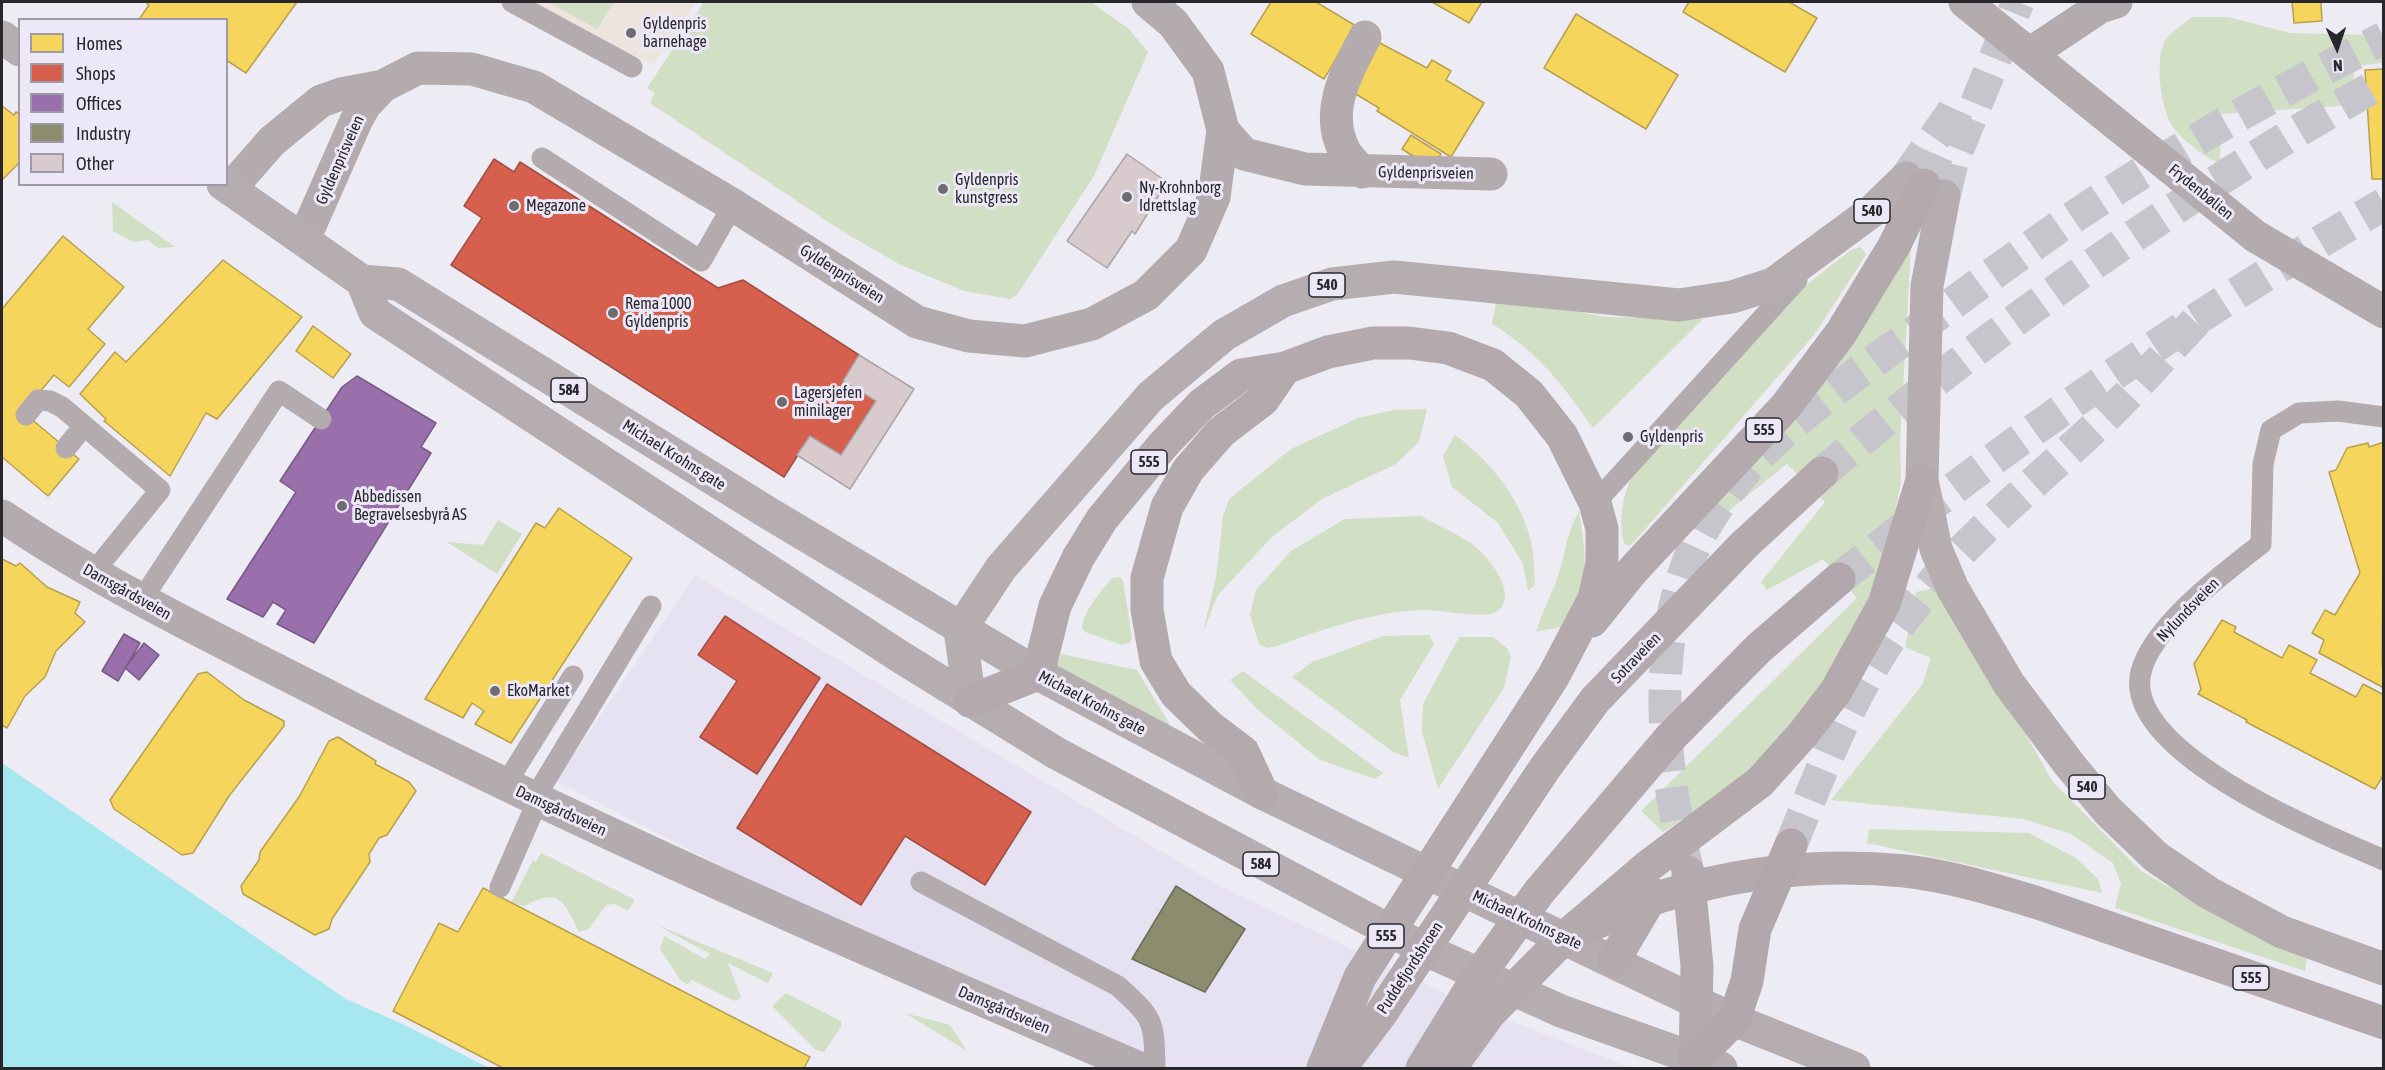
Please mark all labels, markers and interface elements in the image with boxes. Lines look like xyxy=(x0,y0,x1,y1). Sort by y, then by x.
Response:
place label: Gyldenpris barnehage xyxy=(643,14,707,52)
legend xyxy=(18,18,228,186)
north arrow xyxy=(2307,18,2367,78)
marker: Gyldenpris barnehage xyxy=(624,26,638,40)
text: Homes xyxy=(76,33,122,54)
text: N xyxy=(2333,57,2343,75)
text: Shops xyxy=(76,63,116,84)
text: Offices xyxy=(76,93,122,114)
street label: Gyldenprisveien xyxy=(312,112,368,208)
text: Industry xyxy=(76,123,131,144)
text: Other xyxy=(76,153,114,174)
street label: Frydenbølien xyxy=(2165,160,2237,224)
street label: Gyldenprisveien xyxy=(1378,163,1474,183)
place label: Gyldenpris kunstgress xyxy=(955,170,1018,208)
place label: Ny-Krohnborg Idrettslag xyxy=(1139,178,1221,216)
marker: Gyldenpris kunstgress xyxy=(936,182,950,196)
marker: Ny-Krohnborg Idrettslag xyxy=(1120,190,1134,204)
place label: Megazone xyxy=(526,196,586,216)
marker: Megazone xyxy=(507,199,521,213)
road number: 540 xyxy=(1854,199,1890,223)
street label: Gyldenprisveien xyxy=(796,240,888,308)
road number: 540 xyxy=(1309,273,1345,297)
place label: Rema 1000 Gyldenpris xyxy=(625,294,691,332)
marker: Rema 1000 Gyldenpris xyxy=(606,306,620,320)
road number: 584 xyxy=(551,378,587,402)
place label: Lagersjefen minilager xyxy=(794,383,862,421)
marker: Lagersjefen minilager xyxy=(775,395,789,409)
street label: Michael Krohns gate xyxy=(619,415,729,495)
road number: 555 xyxy=(1746,418,1782,442)
place label: Gyldenpris xyxy=(1640,427,1703,447)
marker: Gyldenpris xyxy=(1621,430,1635,444)
road number: 555 xyxy=(1131,450,1167,474)
place label: Abbedissen Begravelsesbyrå AS xyxy=(354,487,467,525)
marker: Abbedissen Begravelsesbyrå AS xyxy=(335,499,349,513)
street label: Damsgårdsveien xyxy=(80,560,174,624)
street label: Nylundsveien xyxy=(2153,574,2223,646)
street label: Sotraveien xyxy=(1607,629,1665,687)
street label: Michael Krohns gate xyxy=(1035,667,1149,739)
place label: EkoMarket xyxy=(507,681,570,701)
marker: EkoMarket xyxy=(488,684,502,698)
road number: 540 xyxy=(2069,775,2105,799)
street label: Damsgårdsveien xyxy=(513,782,609,840)
road number: 584 xyxy=(1243,852,1279,876)
street label: Michael Krohns gate xyxy=(1469,886,1585,954)
street label: Puddefjordsbroen xyxy=(1373,918,1447,1018)
road number: 555 xyxy=(1368,924,1404,948)
road number: 555 xyxy=(2233,966,2269,990)
street label: Damsgårdsveien xyxy=(955,982,1053,1038)

